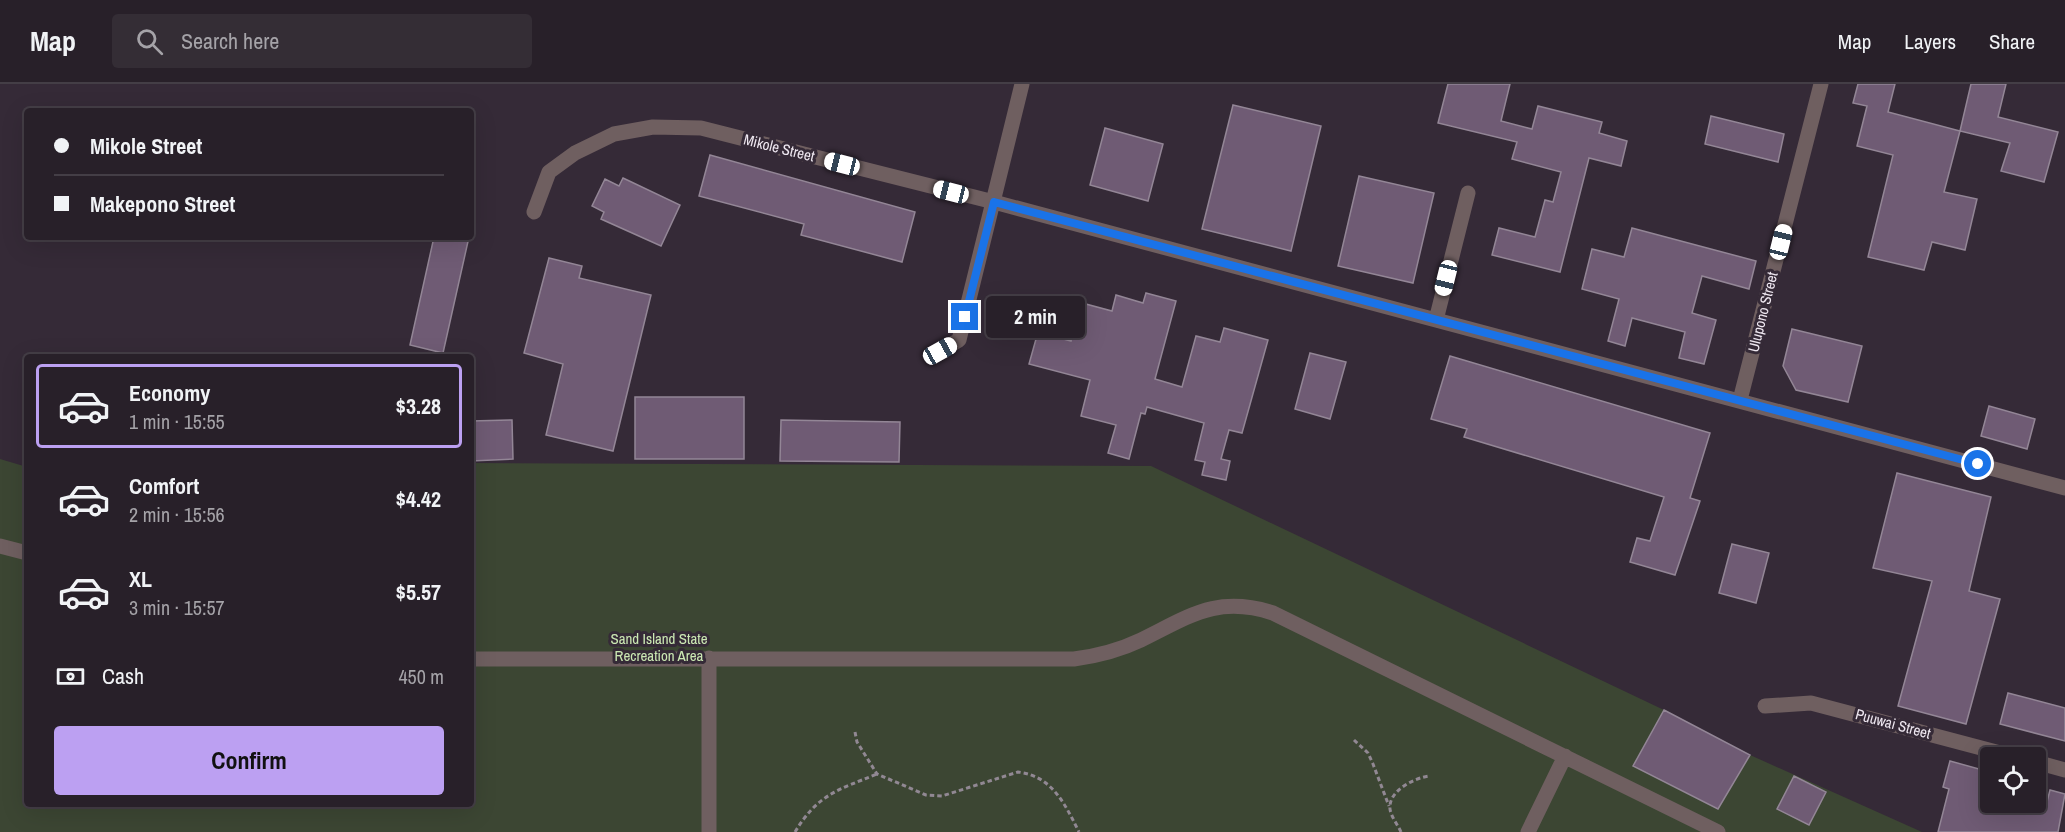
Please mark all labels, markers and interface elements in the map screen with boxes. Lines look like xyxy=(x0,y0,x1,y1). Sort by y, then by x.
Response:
search box xyxy=(112,14,532,68)
text: Map xyxy=(30,22,76,60)
icon: search xyxy=(133,25,166,58)
text: Search here xyxy=(181,26,279,56)
text: Map xyxy=(1838,27,1871,56)
text: Layers xyxy=(1904,27,1956,56)
text: Share xyxy=(1989,27,2035,56)
street label: Mikole Street xyxy=(741,129,817,167)
text: Mikole Street xyxy=(90,131,202,161)
car xyxy=(822,151,862,177)
car xyxy=(931,179,971,205)
text: Makepono Street xyxy=(90,189,235,219)
car xyxy=(1768,222,1794,262)
car xyxy=(1433,258,1459,298)
street label: Ulupono Street xyxy=(1742,269,1783,354)
callout: 2 min xyxy=(986,296,1085,338)
route end xyxy=(951,303,978,330)
text: 2 min xyxy=(1014,303,1057,330)
car xyxy=(920,334,960,368)
text: Economy xyxy=(129,378,210,408)
icon: car xyxy=(57,379,111,433)
text: $3.28 xyxy=(396,391,441,421)
text: 1 min · 15:55 xyxy=(129,408,225,435)
route start xyxy=(1964,450,1991,477)
text: Comfort xyxy=(129,471,199,501)
icon: car xyxy=(57,472,111,526)
text: $4.42 xyxy=(396,484,441,514)
text: 2 min · 15:56 xyxy=(129,501,225,528)
text: XL xyxy=(129,564,152,594)
icon: car xyxy=(57,565,111,619)
text: $5.57 xyxy=(396,577,441,607)
text: 3 min · 15:57 xyxy=(129,594,225,621)
park label: Sand Island State Recreation Area xyxy=(610,628,708,666)
icon: cash xyxy=(54,660,87,693)
text: Cash xyxy=(102,661,144,691)
text: 450 m xyxy=(398,663,444,690)
street label: Puuwai Street xyxy=(1853,703,1934,744)
button: Confirm xyxy=(54,726,444,795)
map controls xyxy=(1980,747,2046,813)
button: locate xyxy=(1980,747,2046,813)

